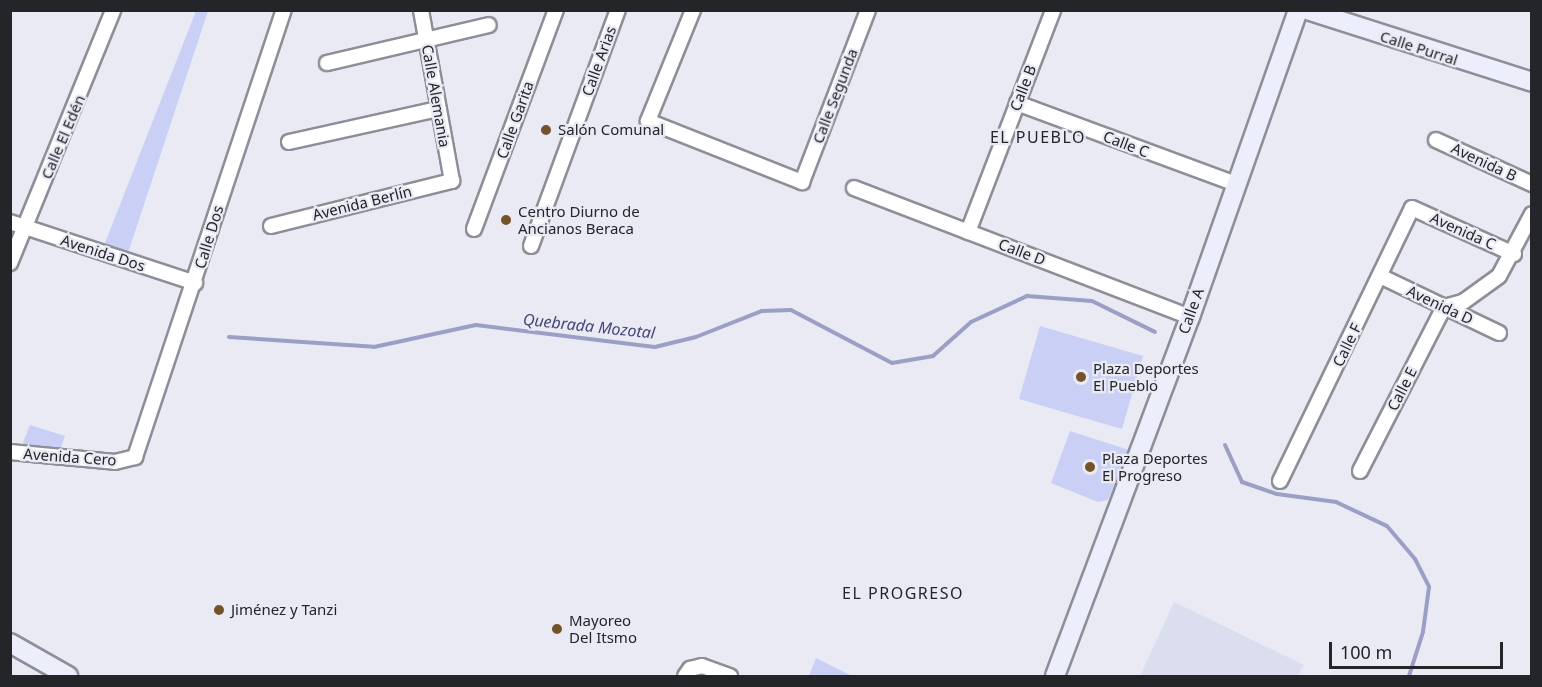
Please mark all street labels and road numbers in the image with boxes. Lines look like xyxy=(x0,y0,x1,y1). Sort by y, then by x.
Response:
street label: Calle Arias xyxy=(578,24,620,98)
street label: Calle Purral xyxy=(1378,27,1460,69)
street label: Calle Alemania xyxy=(418,43,454,149)
street label: Calle Segunda xyxy=(809,46,861,146)
street label: Calle B xyxy=(1006,62,1040,114)
street label: Calle Garita xyxy=(493,79,537,161)
street label: Calle El Edén xyxy=(37,92,89,182)
street label: Calle C xyxy=(1101,127,1151,161)
street label: Avenida B xyxy=(1448,139,1520,185)
street label: Avenida Berlín xyxy=(310,182,414,224)
street label: Calle Dos xyxy=(191,203,227,271)
street label: Avenida C xyxy=(1427,209,1499,253)
street label: Avenida Dos xyxy=(59,231,147,275)
street label: Calle D xyxy=(996,235,1048,269)
street label: Avenida D xyxy=(1404,282,1476,328)
street label: Calle A xyxy=(1174,286,1208,336)
street label: Calle F xyxy=(1329,320,1365,370)
street label: Calle E xyxy=(1383,364,1421,414)
street label: Avenida Cero xyxy=(23,445,117,469)

